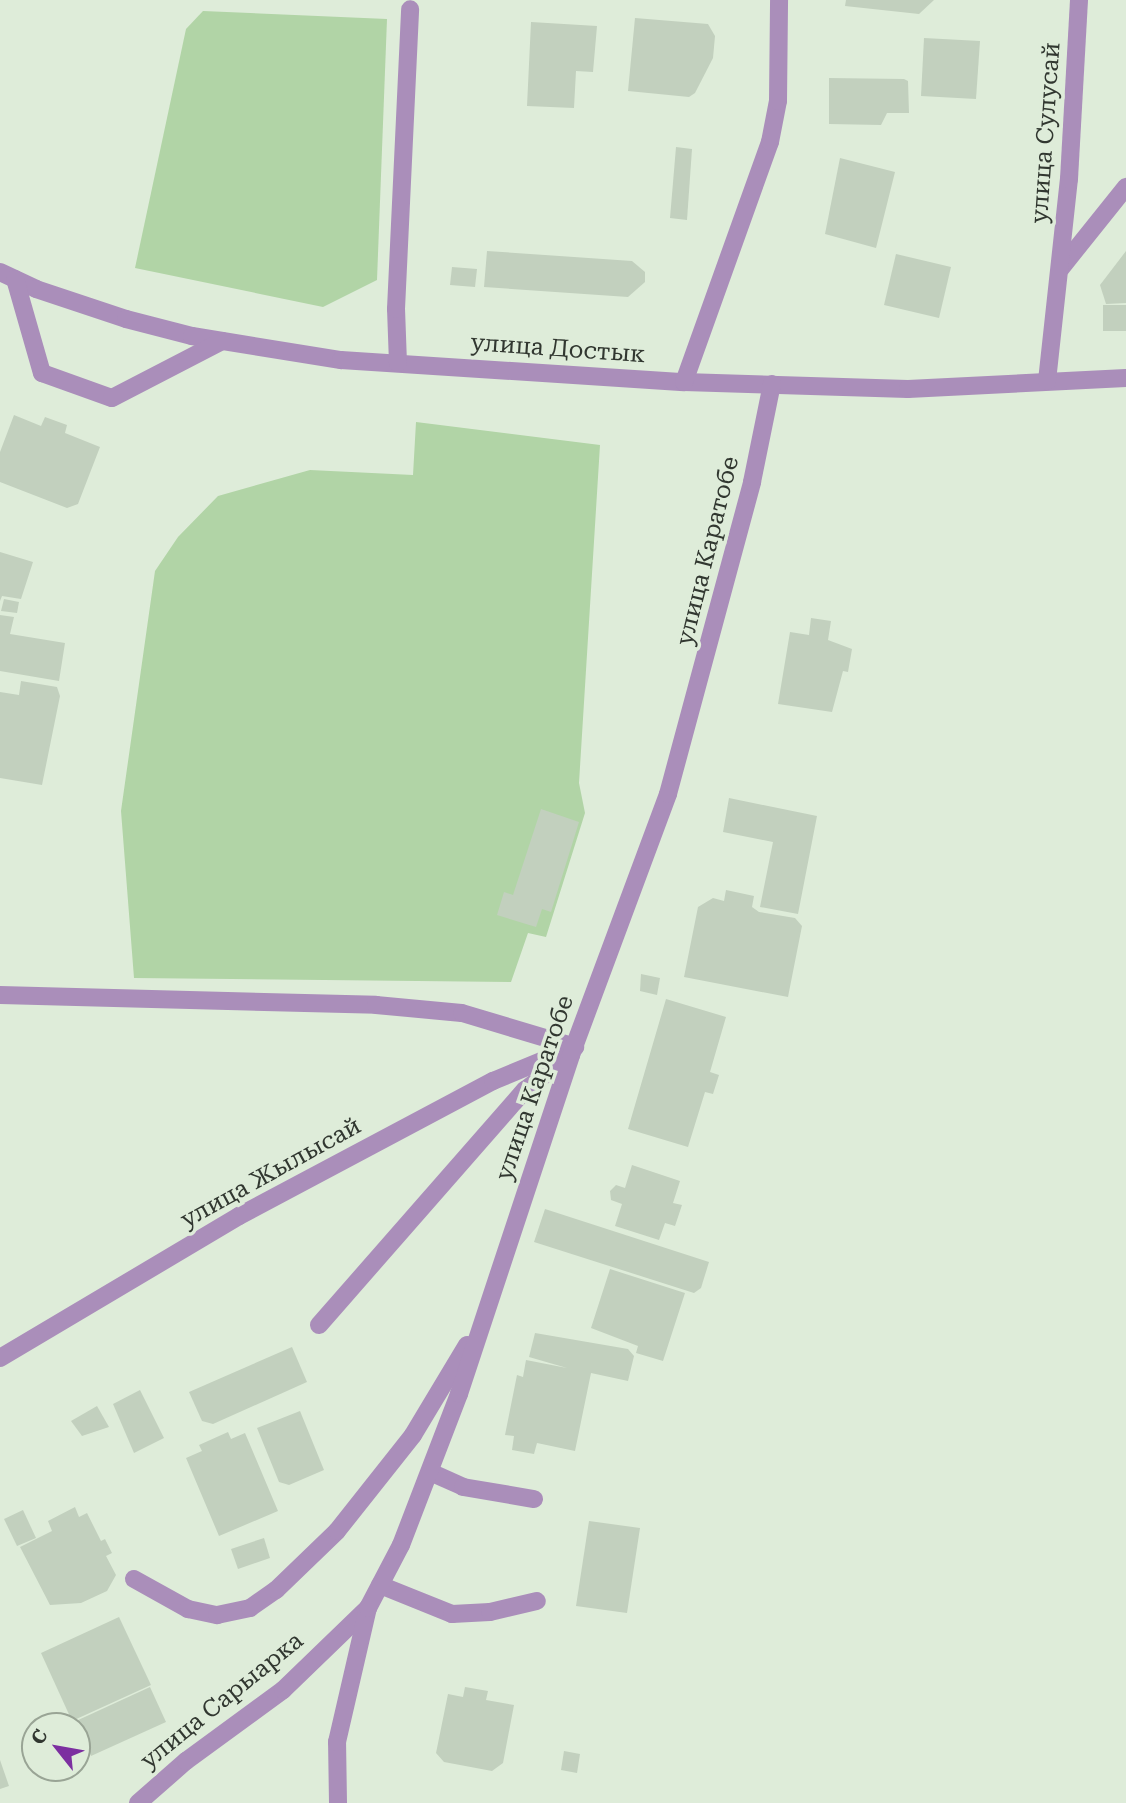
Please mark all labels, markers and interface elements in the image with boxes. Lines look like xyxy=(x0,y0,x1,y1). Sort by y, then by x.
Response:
street label: улица Сулусай xyxy=(1025,41,1067,225)
street label: улица Достык xyxy=(470,329,646,369)
street label: улица Каратобе xyxy=(671,454,745,648)
street label: улица Каратобе xyxy=(490,992,580,1184)
street label: улица Жылысай xyxy=(176,1112,366,1234)
street label: улица Сарыарка xyxy=(135,1627,309,1775)
north arrow xyxy=(21,1712,91,1782)
text: С xyxy=(26,1725,53,1749)

